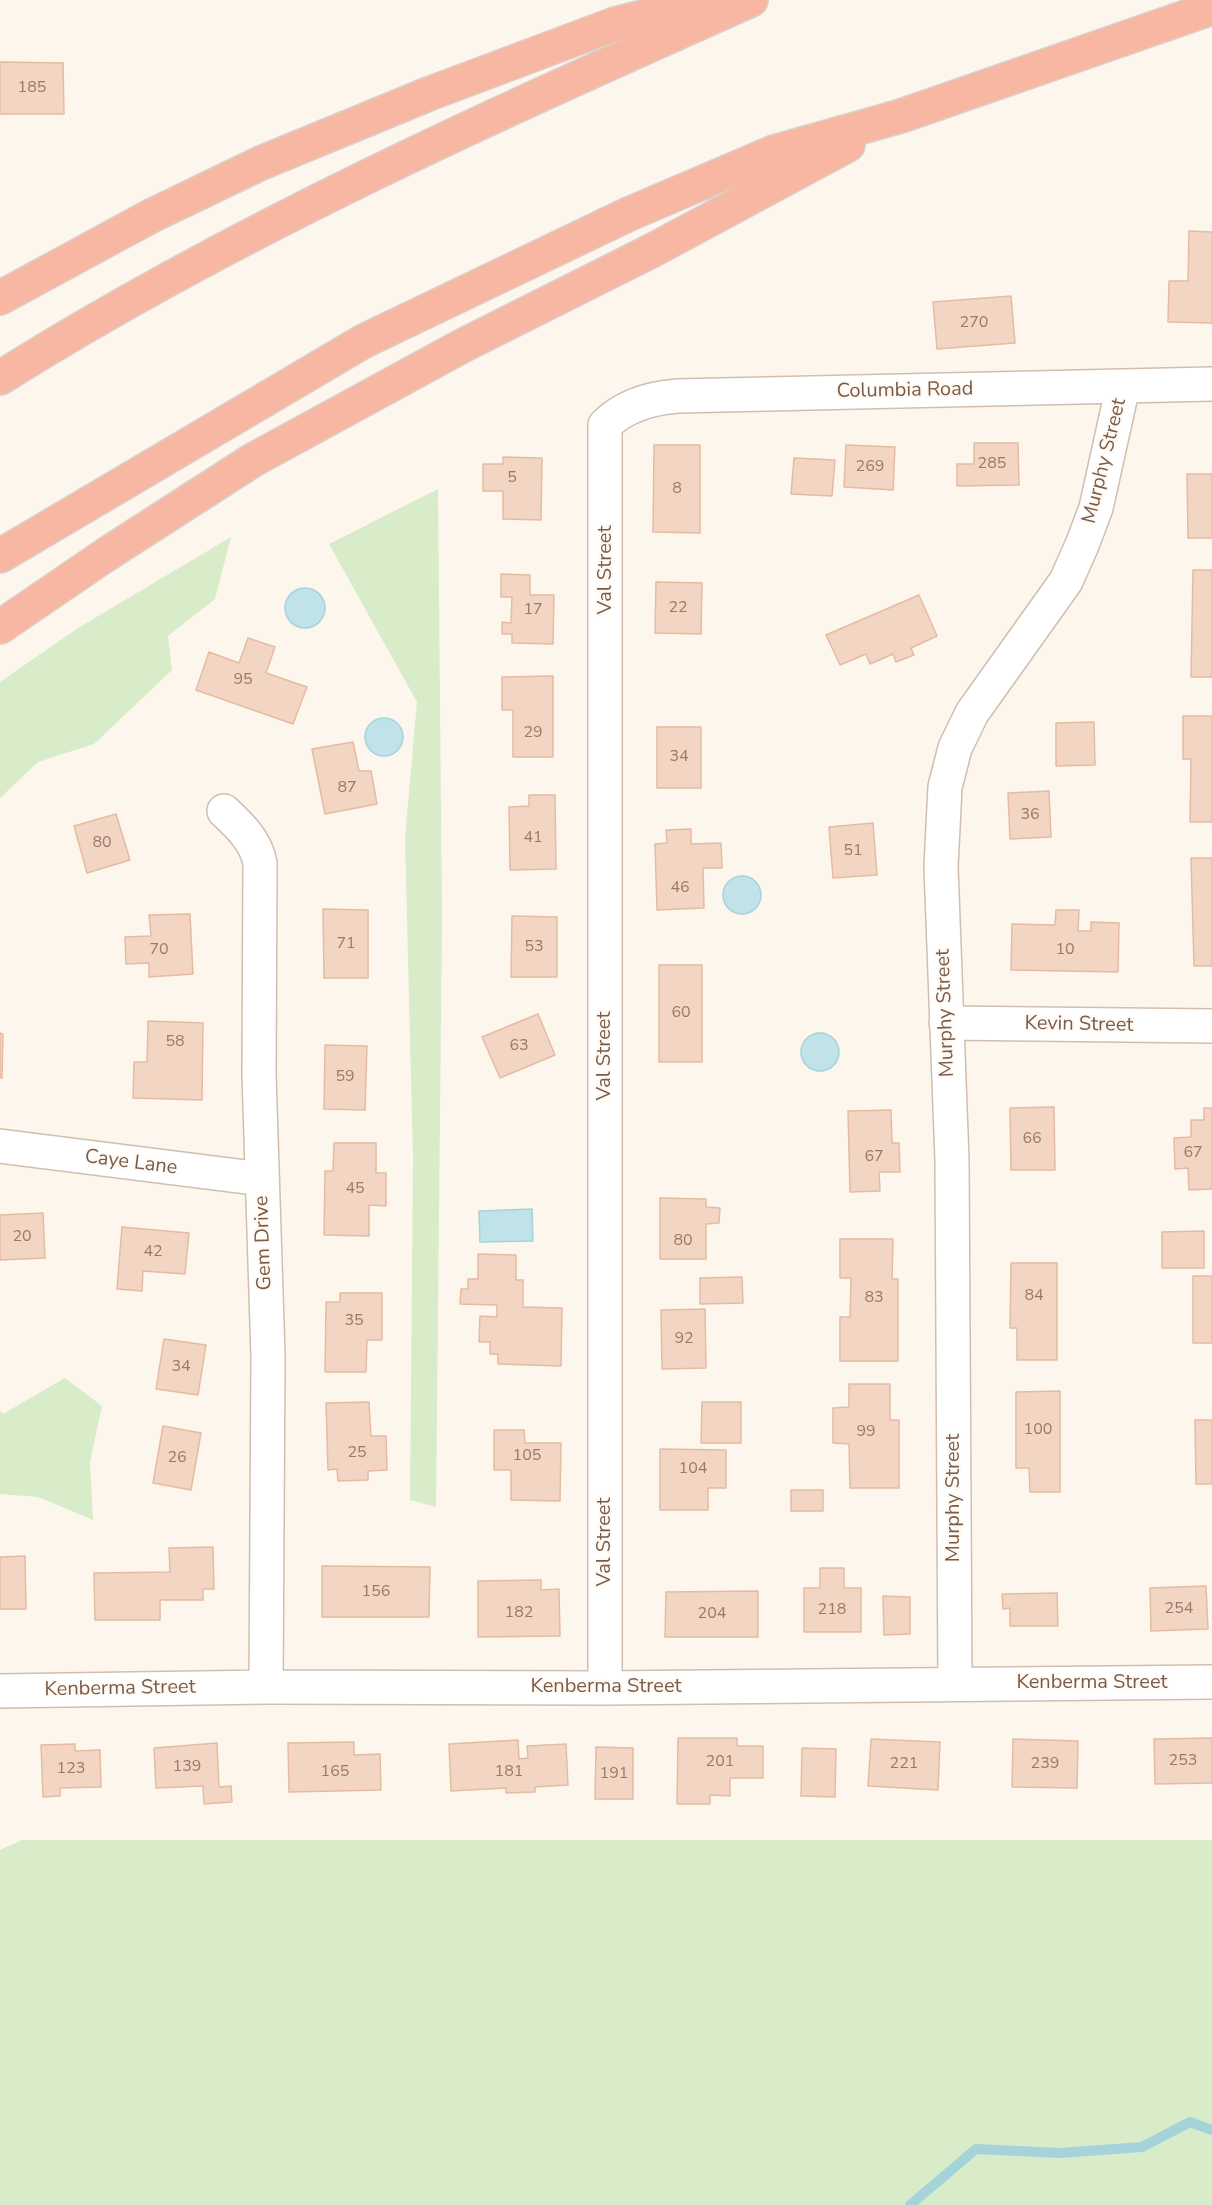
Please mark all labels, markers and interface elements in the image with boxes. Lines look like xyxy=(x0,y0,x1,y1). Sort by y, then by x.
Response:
house number: 185 xyxy=(18,78,46,98)
house number: 270 xyxy=(960,313,988,333)
street label: Columbia Road xyxy=(836,378,974,404)
street label: Murphy Street xyxy=(1078,396,1132,526)
house number: 285 xyxy=(978,454,1006,474)
house number: 269 xyxy=(856,457,884,477)
house number: 5 xyxy=(507,468,517,488)
house number: 8 xyxy=(672,479,682,499)
street label: Val Street xyxy=(594,526,618,614)
house number: 22 xyxy=(668,598,688,618)
house number: 17 xyxy=(523,600,543,620)
house number: 95 xyxy=(233,670,253,690)
house number: 29 xyxy=(523,723,543,743)
house number: 34 xyxy=(669,747,689,767)
house number: 87 xyxy=(337,778,357,798)
house number: 36 xyxy=(1020,805,1040,825)
house number: 41 xyxy=(523,828,543,848)
house number: 80 xyxy=(92,833,112,853)
house number: 51 xyxy=(843,841,863,861)
house number: 46 xyxy=(670,878,690,898)
house number: 71 xyxy=(336,934,356,954)
house number: 53 xyxy=(524,937,544,957)
house number: 70 xyxy=(149,940,169,960)
house number: 10 xyxy=(1055,940,1075,960)
street label: Murphy Street xyxy=(932,948,960,1078)
house number: 60 xyxy=(671,1003,691,1023)
street label: Val Street xyxy=(593,1012,617,1100)
street label: Kevin Street xyxy=(1024,1012,1134,1038)
house number: 58 xyxy=(165,1032,185,1052)
house number: 63 xyxy=(509,1036,529,1056)
house number: 59 xyxy=(335,1067,355,1087)
house number: 66 xyxy=(1022,1129,1042,1149)
house number: 67 xyxy=(1183,1143,1203,1163)
street label: Caye Lane xyxy=(83,1145,179,1181)
house number: 67 xyxy=(864,1147,884,1167)
house number: 45 xyxy=(345,1179,365,1199)
street label: Gem Drive xyxy=(250,1195,278,1291)
house number: 20 xyxy=(12,1227,32,1247)
house number: 80 xyxy=(673,1231,693,1251)
house number: 42 xyxy=(143,1242,163,1262)
house number: 84 xyxy=(1024,1286,1044,1306)
house number: 83 xyxy=(864,1288,884,1308)
house number: 35 xyxy=(344,1311,364,1331)
house number: 92 xyxy=(674,1329,694,1349)
house number: 34 xyxy=(171,1357,191,1377)
house number: 100 xyxy=(1024,1420,1052,1440)
house number: 99 xyxy=(856,1422,876,1442)
street label: Murphy Street xyxy=(942,1434,966,1562)
house number: 25 xyxy=(347,1443,367,1463)
house number: 105 xyxy=(513,1446,541,1466)
house number: 26 xyxy=(167,1448,187,1468)
house number: 104 xyxy=(679,1459,707,1479)
street label: Val Street xyxy=(593,1498,617,1586)
house number: 156 xyxy=(362,1582,390,1602)
house number: 254 xyxy=(1165,1599,1193,1619)
house number: 218 xyxy=(818,1600,846,1620)
house number: 182 xyxy=(505,1603,533,1623)
house number: 204 xyxy=(698,1604,726,1624)
street label: Kenberma Street xyxy=(1016,1671,1168,1695)
street label: Kenberma Street xyxy=(530,1675,682,1699)
street label: Kenberma Street xyxy=(44,1676,196,1702)
house number: 253 xyxy=(1169,1751,1197,1771)
house number: 201 xyxy=(706,1752,734,1772)
house number: 221 xyxy=(890,1754,918,1774)
house number: 239 xyxy=(1031,1754,1059,1774)
house number: 139 xyxy=(173,1757,201,1777)
house number: 123 xyxy=(57,1759,85,1779)
house number: 165 xyxy=(321,1762,349,1782)
house number: 181 xyxy=(495,1762,523,1782)
house number: 191 xyxy=(600,1764,628,1784)

